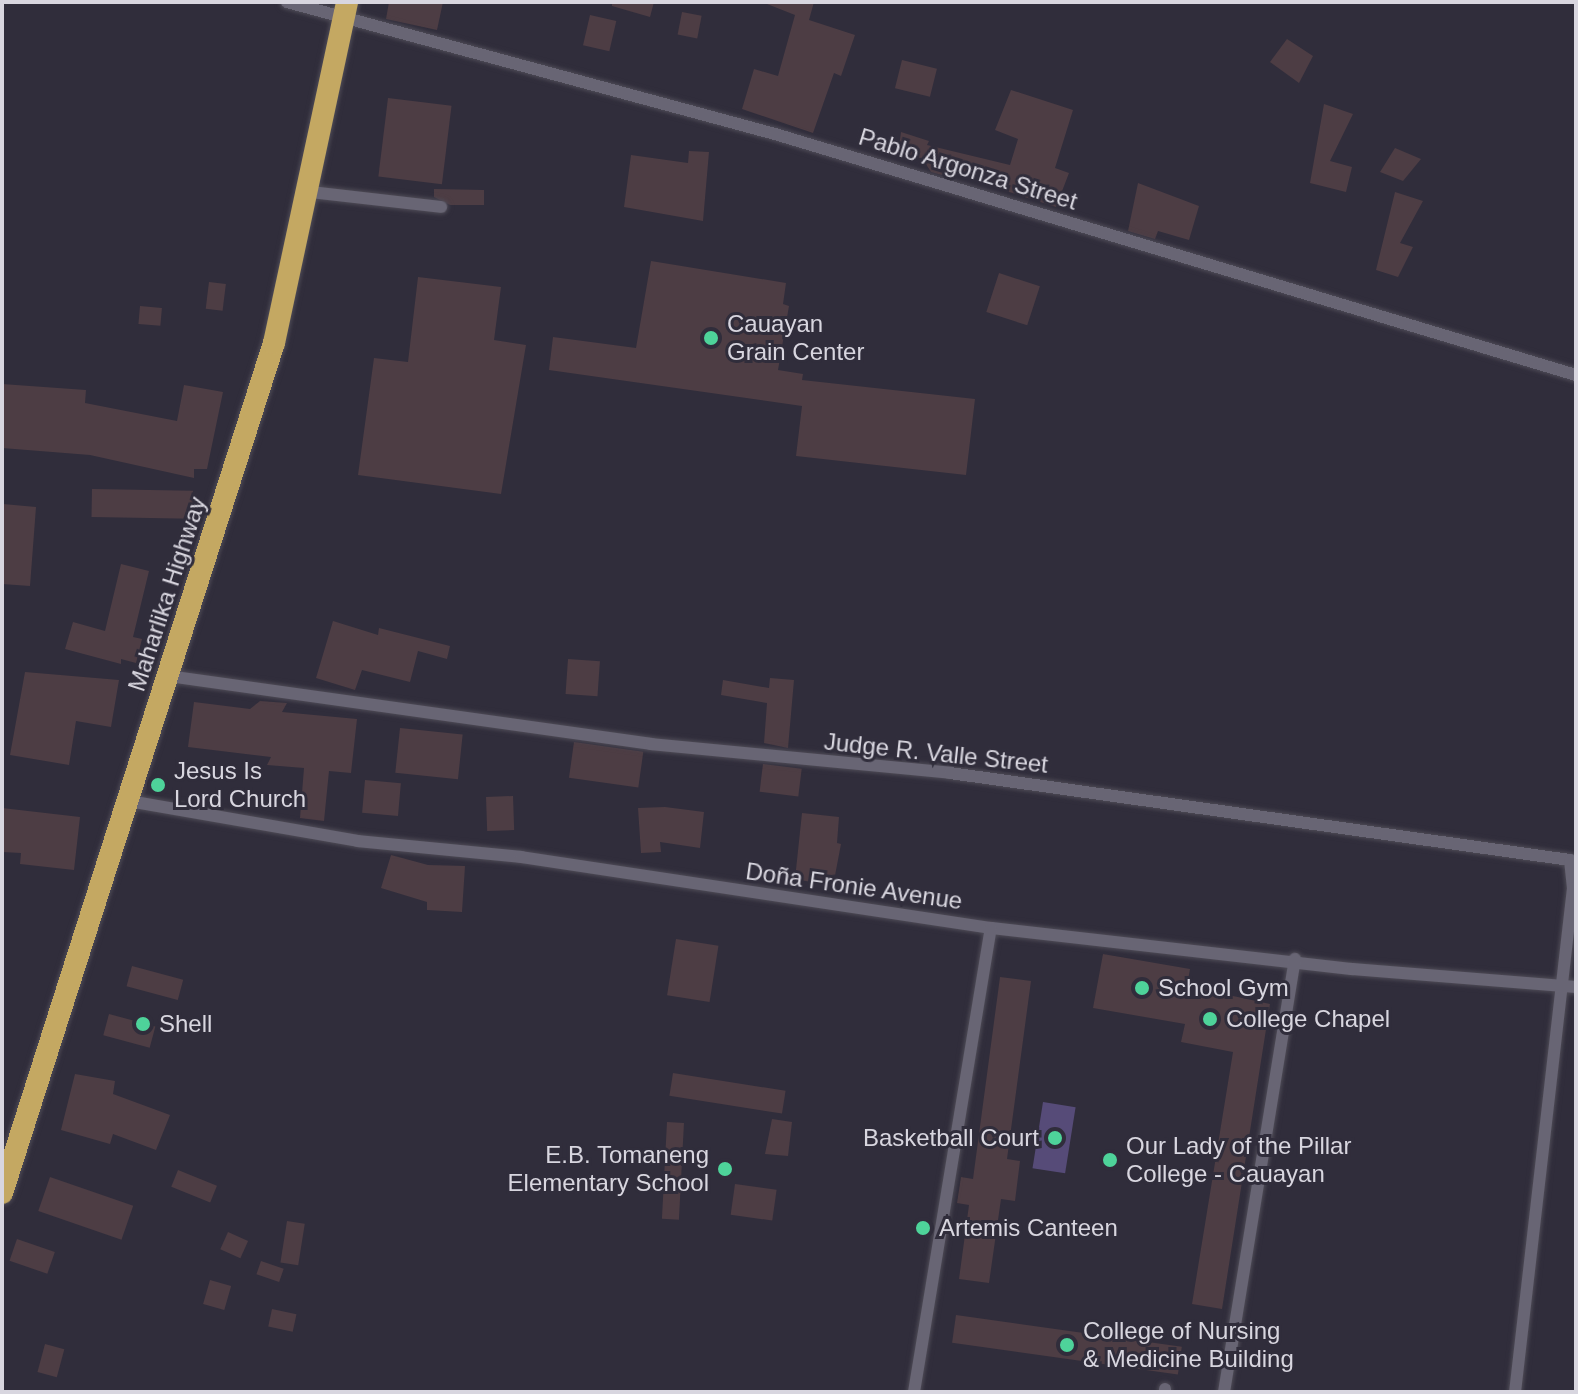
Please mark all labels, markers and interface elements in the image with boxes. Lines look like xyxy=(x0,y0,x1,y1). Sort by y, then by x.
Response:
street label: Pablo Argonza Street xyxy=(855,122,1081,216)
place label: Cauayan Grain Center xyxy=(727,310,864,366)
marker: Cauayan Grain Center xyxy=(702,329,720,347)
street label: Maharlika Highway xyxy=(122,493,212,695)
street label: Judge R. Valle Street xyxy=(823,727,1049,779)
place label: Jesus Is Lord Church xyxy=(174,757,306,813)
marker: Jesus Is Lord Church xyxy=(149,776,167,794)
street label: Doña Fronie Avenue xyxy=(743,856,965,916)
place label: School Gym xyxy=(1158,974,1289,1002)
marker: School Gym xyxy=(1133,979,1151,997)
place label: College Chapel xyxy=(1226,1005,1390,1033)
place label: Shell xyxy=(159,1010,212,1038)
marker: College Chapel xyxy=(1201,1010,1219,1028)
marker: Shell xyxy=(134,1015,152,1033)
place label: Basketball Court xyxy=(863,1124,1039,1152)
marker: Basketball Court xyxy=(1046,1129,1064,1147)
place label: Our Lady of the Pillar College - Cauayan xyxy=(1126,1132,1351,1188)
place label: E.B. Tomaneng Elementary School xyxy=(508,1141,709,1197)
marker: Our Lady of the Pillar College - Cauayan xyxy=(1101,1151,1119,1169)
marker: E.B. Tomaneng Elementary School xyxy=(716,1160,734,1178)
place label: Artemis Canteen xyxy=(939,1214,1118,1242)
marker: Artemis Canteen xyxy=(914,1219,932,1237)
place label: College of Nursing & Medicine Building xyxy=(1083,1317,1294,1373)
marker: College of Nursing & Medicine Building xyxy=(1058,1336,1076,1354)

